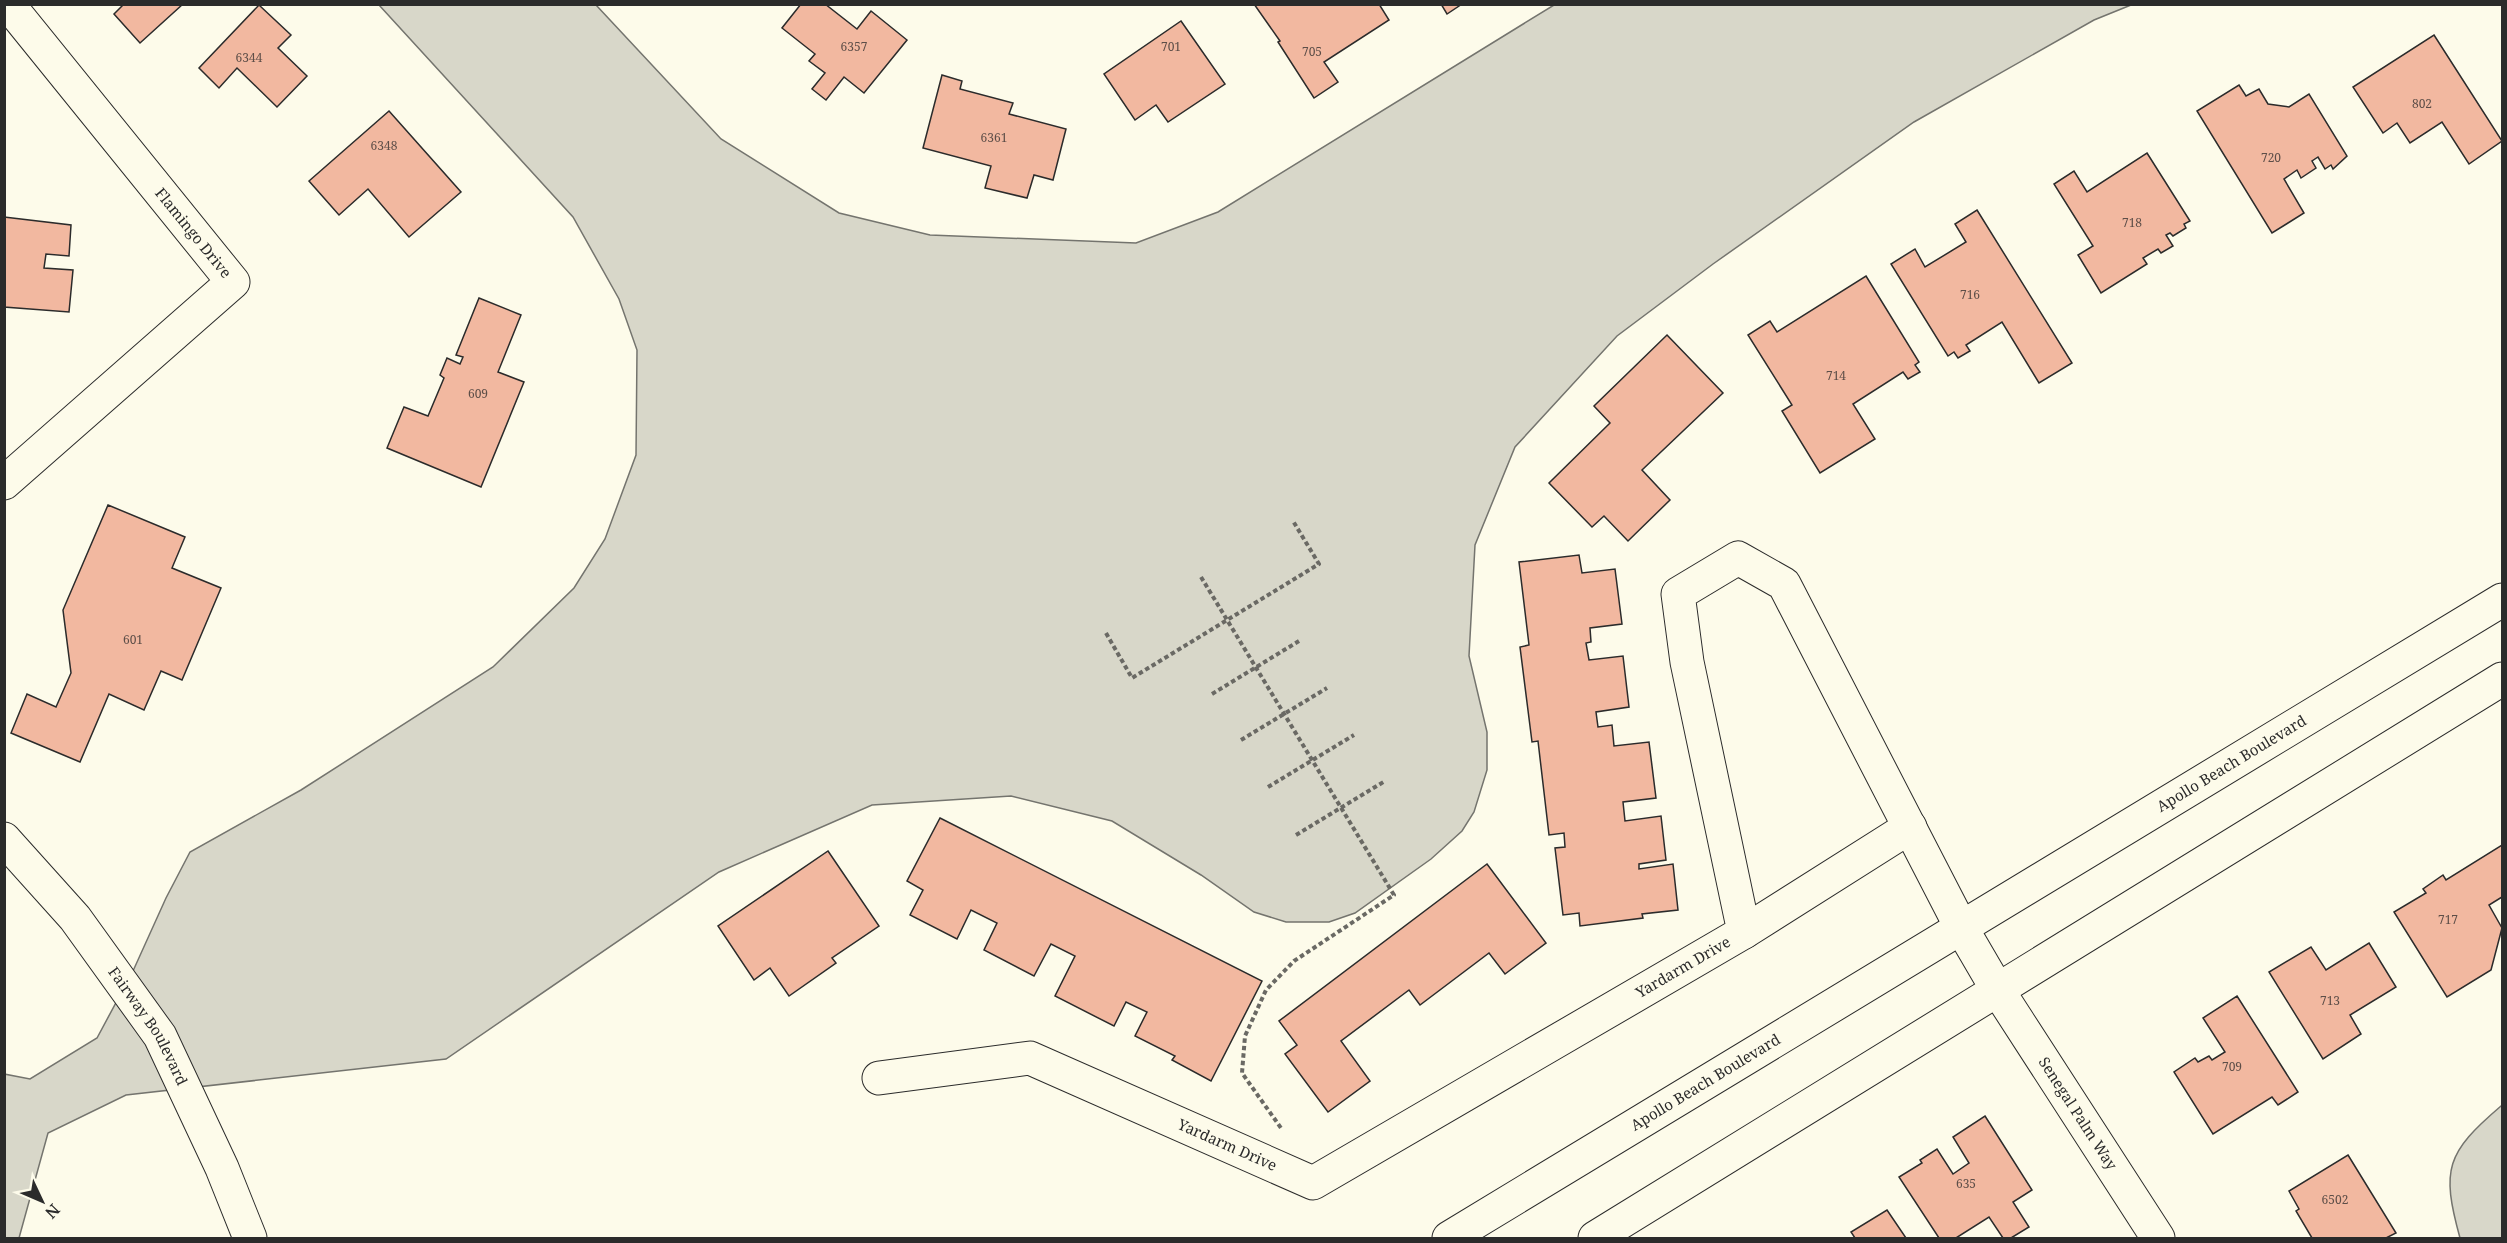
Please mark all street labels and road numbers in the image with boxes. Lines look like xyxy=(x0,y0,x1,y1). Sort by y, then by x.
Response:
street label: Flamingo Drive xyxy=(151,183,236,282)
street label: Apollo Beach Boulevard xyxy=(2152,710,2310,816)
street label: Yardarm Drive xyxy=(1631,931,1734,1003)
street label: Fairway Boulevard xyxy=(104,962,193,1088)
street label: Apollo Beach Boulevard xyxy=(1627,1029,1784,1135)
street label: Senegal Palm Way xyxy=(2035,1053,2123,1174)
street label: Yardarm Drive xyxy=(1174,1113,1280,1175)

